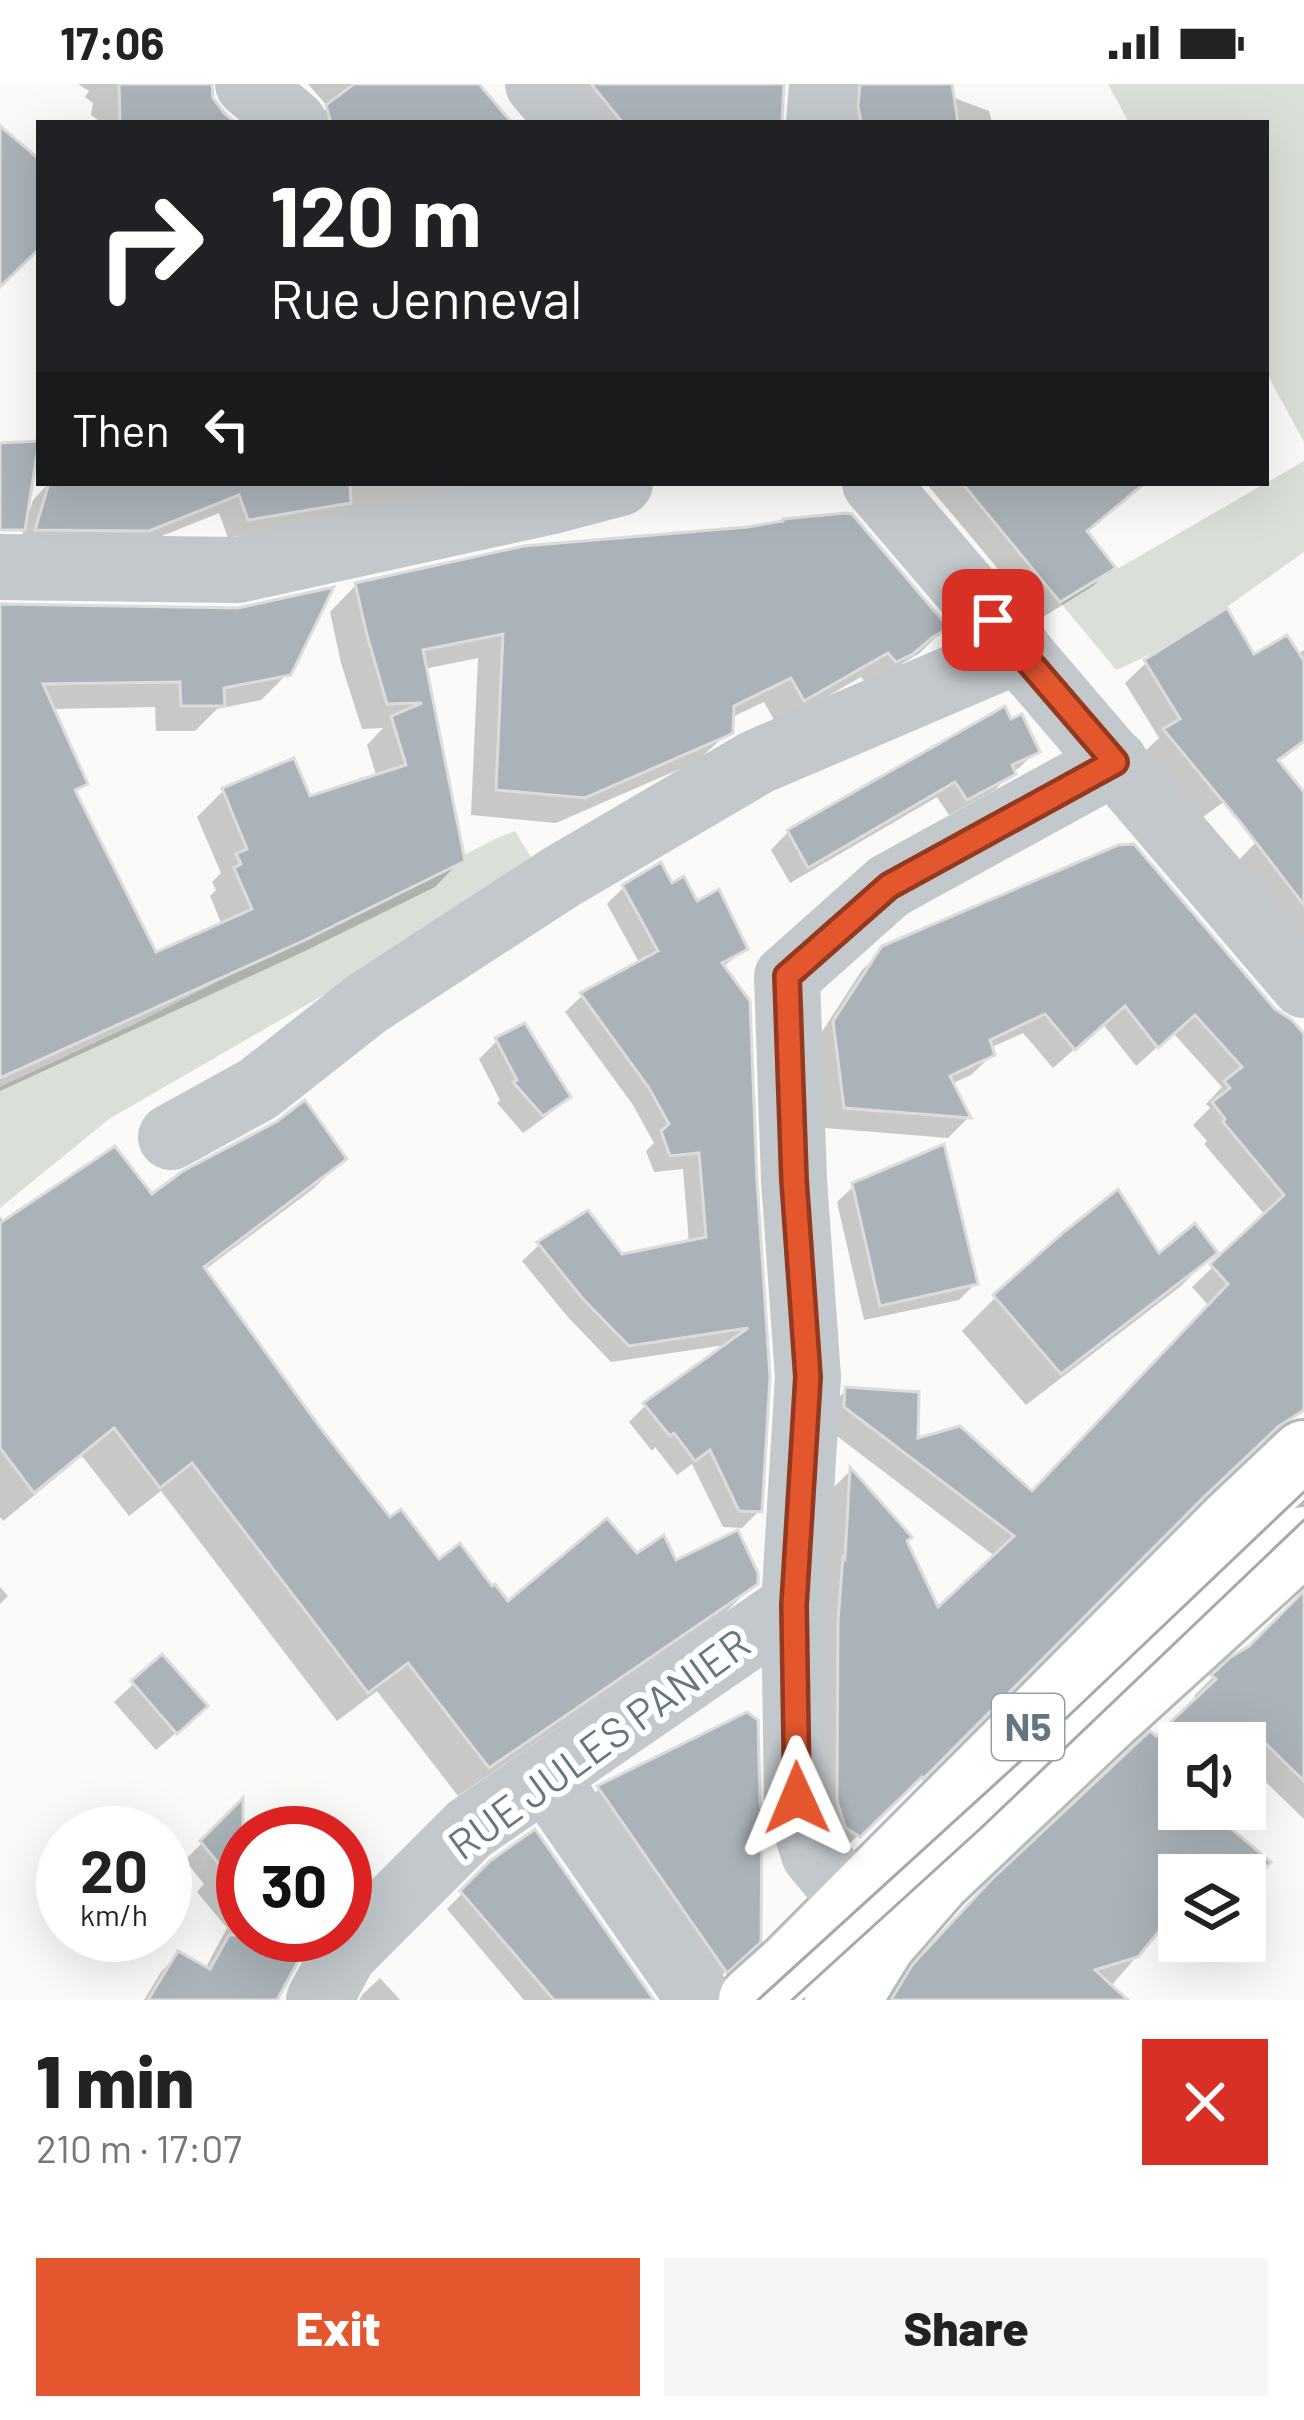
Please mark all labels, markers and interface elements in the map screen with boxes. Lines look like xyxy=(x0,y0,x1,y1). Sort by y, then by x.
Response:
text: 17:06 xyxy=(60,15,164,69)
text: 120 m xyxy=(270,163,482,264)
icon: right xyxy=(72,168,228,324)
text: Rue Jenneval xyxy=(270,265,583,330)
icon: left xyxy=(194,396,260,462)
text: Then xyxy=(72,402,170,456)
pin xyxy=(942,569,1044,671)
icon: arrive xyxy=(960,587,1026,653)
street label: RUE JULES PANIER xyxy=(437,1616,758,1868)
road number: N5 xyxy=(992,1694,1064,1760)
map controls xyxy=(1158,1722,1266,1962)
button: sound xyxy=(1158,1722,1266,1830)
position arrow xyxy=(734,1735,860,1861)
speed limit sign: 30 xyxy=(216,1806,372,1962)
text: 20 xyxy=(80,1833,148,1905)
button: layers xyxy=(1158,1854,1266,1962)
text: km/h xyxy=(80,1896,148,1932)
text: 1 min xyxy=(36,2036,194,2122)
button: close xyxy=(1142,2039,1268,2165)
text: 210 m · 17:07 xyxy=(36,2124,242,2171)
button: Exit xyxy=(36,2258,640,2396)
button: Share xyxy=(664,2258,1268,2396)

